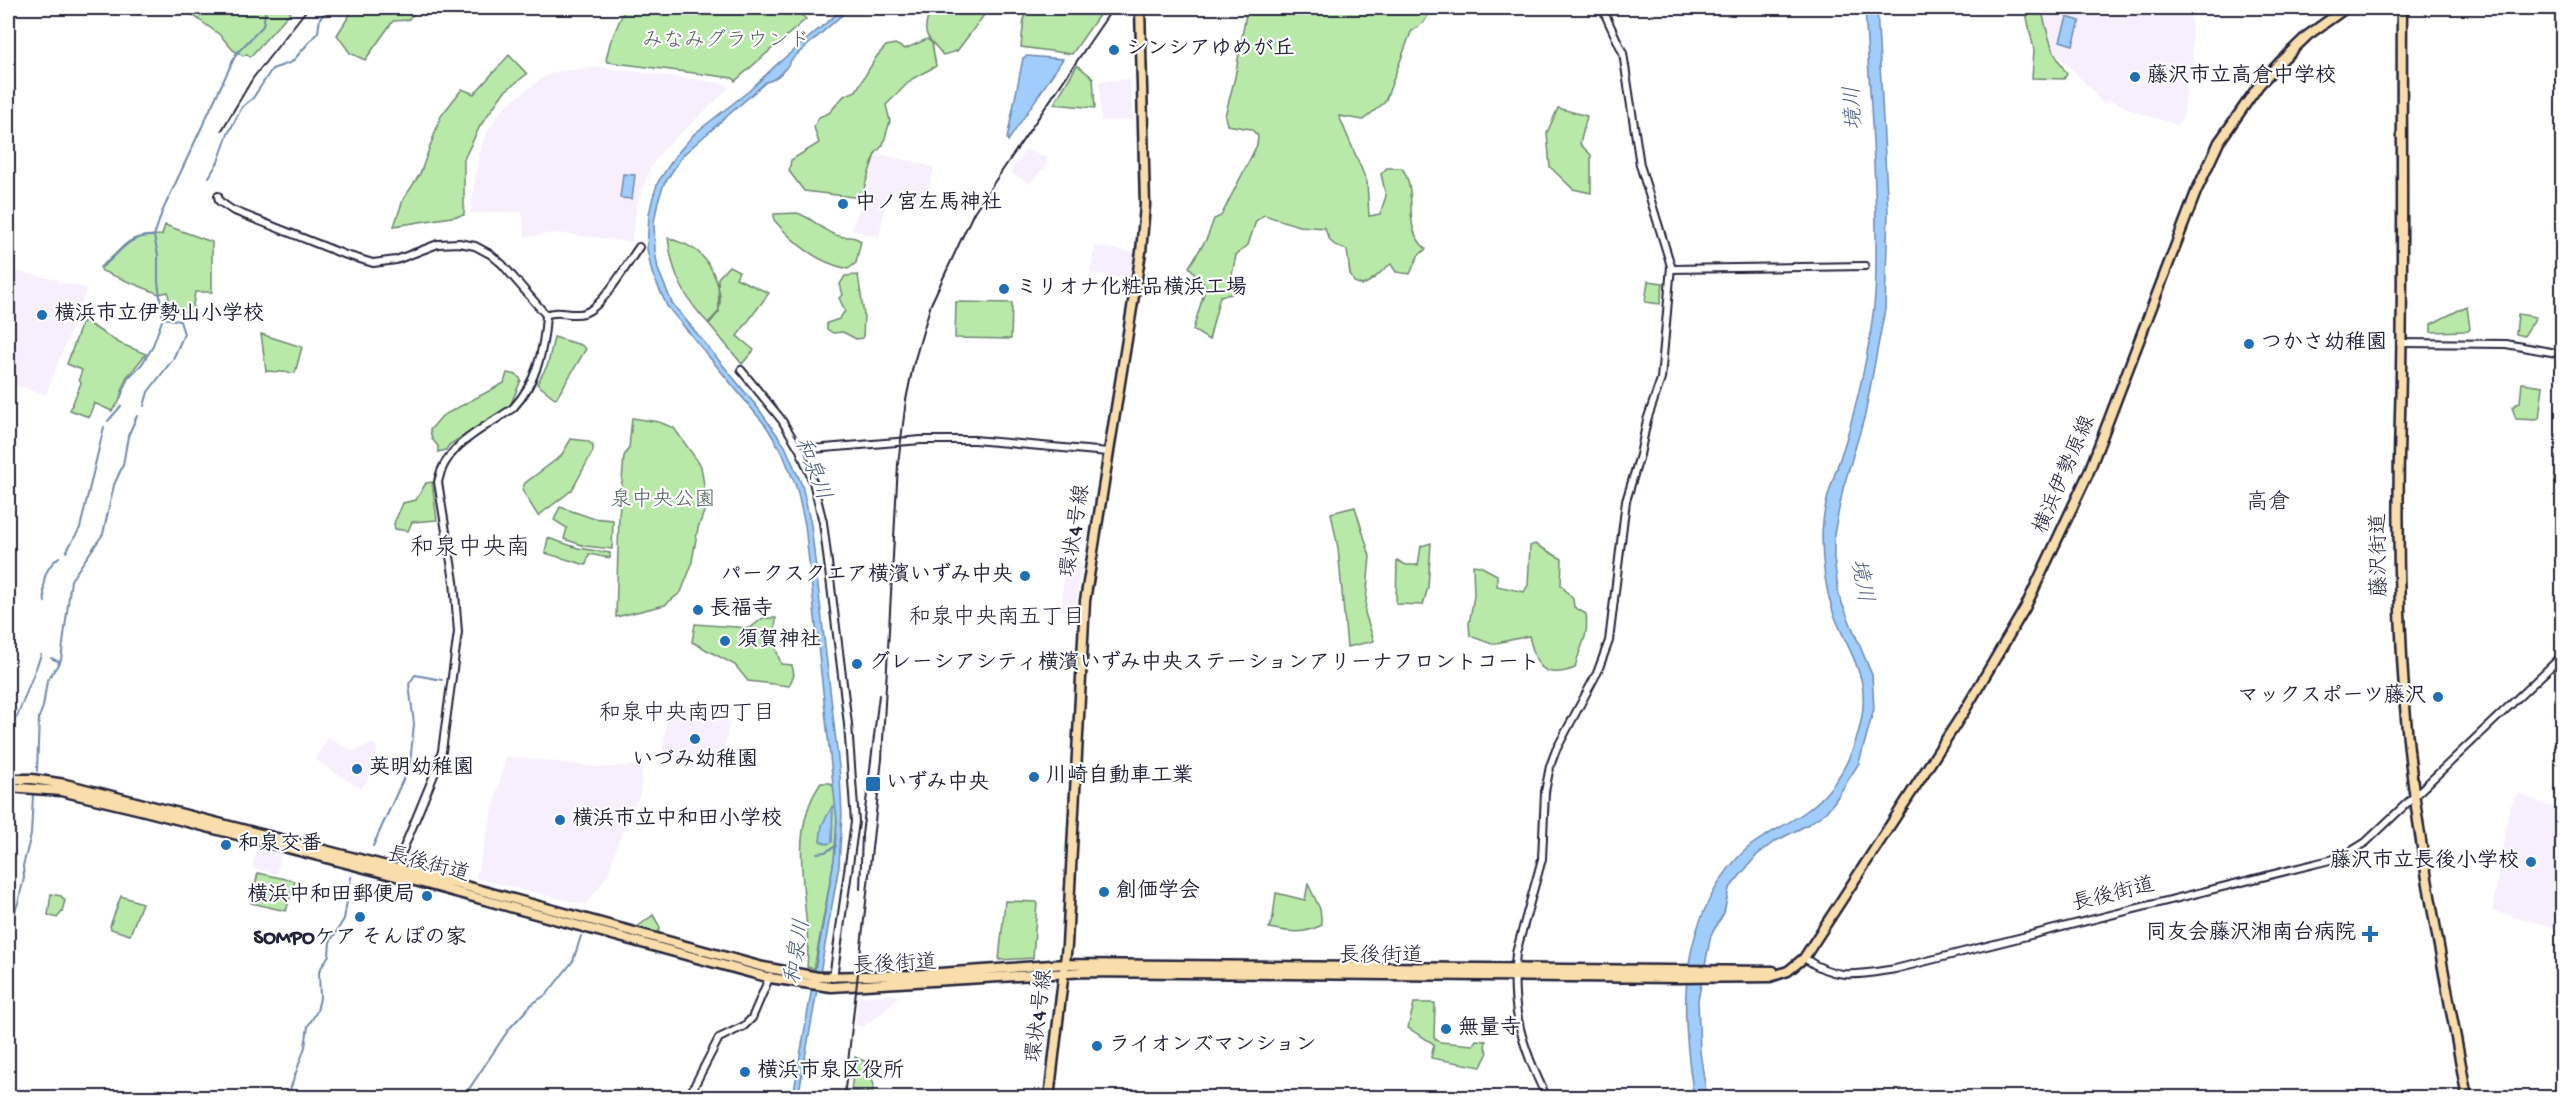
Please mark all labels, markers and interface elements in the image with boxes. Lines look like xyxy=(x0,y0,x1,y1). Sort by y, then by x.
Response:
park label: みなみグラウンド xyxy=(642,29,810,55)
place label: シンシアゆめが丘 xyxy=(1126,37,1294,63)
marker: シンシアゆめが丘 xyxy=(1107,43,1121,57)
place label: 藤沢市立高倉中学校 xyxy=(2147,63,2336,90)
marker: 藤沢市立高倉中学校 xyxy=(2128,70,2142,84)
water label: 境川 xyxy=(1840,85,1869,131)
place label: 中ノ宮左馬神社 xyxy=(855,190,1002,217)
marker: 中ノ宮左馬神社 xyxy=(836,197,850,211)
place label: ミリオナ化粧品横浜工場 xyxy=(1016,275,1247,302)
marker: ミリオナ化粧品横浜工場 xyxy=(997,282,1011,296)
place label: 横浜市立伊勢山小学校 xyxy=(54,301,264,328)
marker: 横浜市立伊勢山小学校 xyxy=(35,308,49,322)
place label: つかさ幼稚園 xyxy=(2261,330,2387,357)
marker: つかさ幼稚園 xyxy=(2242,337,2256,351)
street label: 横浜伊勢原線 xyxy=(2028,411,2102,538)
water label: 和泉川 xyxy=(787,433,836,504)
street label: 環状4号線 xyxy=(1056,482,1097,579)
park label: 泉中央公園 xyxy=(611,487,716,514)
district label: 高倉 xyxy=(2246,489,2290,517)
street label: 藤沢街道 xyxy=(2366,513,2394,597)
district label: 和泉中央南 xyxy=(410,534,530,564)
water label: 境川 xyxy=(1843,557,1878,605)
place label: パークスクエア横濱いずみ中央 xyxy=(721,562,1013,589)
marker: パークスクエア横濱いずみ中央 xyxy=(1018,569,1032,583)
place label: 長福寺 xyxy=(710,596,773,623)
marker: 長福寺 xyxy=(691,603,705,617)
district label: 和泉中央南五丁目 xyxy=(909,604,1085,632)
place label: 須賀神社 xyxy=(737,627,821,654)
marker: 須賀神社 xyxy=(718,634,732,648)
place label: グレーシアシティ横濱いずみ中央ステーションアリーナフロントコート xyxy=(869,650,1540,677)
marker: グレーシアシティ横濱いずみ中央ステーションアリーナフロントコート xyxy=(850,657,864,671)
place label: マックスポーツ藤沢 xyxy=(2237,683,2426,710)
marker: マックスポーツ藤沢 xyxy=(2431,690,2445,704)
district label: 和泉中央南四丁目 xyxy=(599,700,775,728)
marker: いづみ幼稚園 xyxy=(688,732,702,746)
place label: いづみ幼稚園 xyxy=(632,747,758,774)
place label: 英明幼稚園 xyxy=(369,755,474,782)
marker: 英明幼稚園 xyxy=(350,762,364,776)
place label: 川崎自動車工業 xyxy=(1046,763,1193,790)
place label: いずみ中央 xyxy=(886,770,989,797)
marker: 川崎自動車工業 xyxy=(1027,770,1041,784)
marker: いずみ中央 xyxy=(864,775,882,793)
place label: 横浜市立中和田小学校 xyxy=(572,806,782,833)
marker: 横浜市立中和田小学校 xyxy=(553,813,567,827)
place label: 和泉交番 xyxy=(238,831,322,858)
marker: 和泉交番 xyxy=(219,838,233,852)
street label: 長後街道 xyxy=(384,842,472,889)
place label: 藤沢市立長後小学校 xyxy=(2330,848,2519,875)
marker: 藤沢市立長後小学校 xyxy=(2524,855,2538,869)
street label: 長後街道 xyxy=(2070,873,2158,918)
place label: 創価学会 xyxy=(1116,878,1200,905)
place label: 横浜中和田郵便局 xyxy=(247,882,415,909)
marker: 創価学会 xyxy=(1097,885,1111,899)
marker: 横浜中和田郵便局 xyxy=(420,889,434,903)
marker: SOMPOケア そんぽの家 xyxy=(353,910,367,924)
water label: 和泉川 xyxy=(780,917,817,987)
place label: 同友会藤沢湘南台病院 xyxy=(2146,920,2356,947)
marker: 同友会藤沢湘南台病院 xyxy=(2361,925,2379,943)
place label: SOMPOケア そんぽの家 xyxy=(253,926,467,952)
street label: 長後街道 xyxy=(1339,944,1423,970)
street label: 長後街道 xyxy=(852,950,938,981)
street label: 環状4号線 xyxy=(1022,968,1059,1064)
place label: 無量寺 xyxy=(1458,1015,1521,1042)
marker: 無量寺 xyxy=(1439,1022,1453,1036)
place label: ライオンズマンション xyxy=(1109,1034,1316,1059)
marker: ライオンズマンション xyxy=(1090,1039,1104,1053)
place label: 横浜市泉区役所 xyxy=(757,1058,904,1085)
marker: 横浜市泉区役所 xyxy=(738,1065,752,1079)

